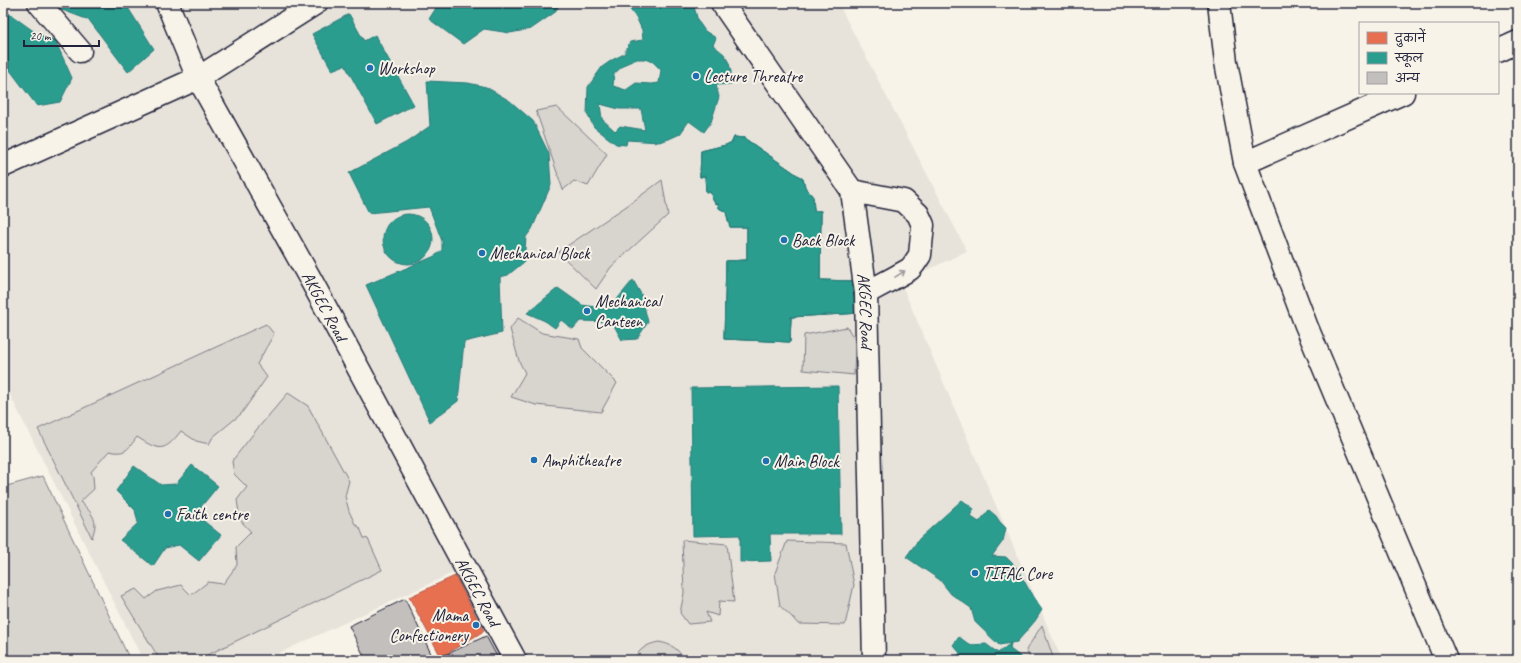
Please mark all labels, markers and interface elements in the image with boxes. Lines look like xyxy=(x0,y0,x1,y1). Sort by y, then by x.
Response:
scale bar xyxy=(24,22,99,48)
legend xyxy=(1359,22,1499,94)
text: 20 m xyxy=(30,28,52,44)
text: दुकानें xyxy=(1394,28,1427,47)
text: स्कूल xyxy=(1394,50,1425,67)
place label: Workshop xyxy=(378,58,436,79)
marker: Workshop xyxy=(365,63,375,73)
place label: Lecture Threatre xyxy=(704,66,804,87)
text: अन्य xyxy=(1395,70,1421,86)
marker: Lecture Threatre xyxy=(691,71,701,81)
place label: Back Block xyxy=(792,230,856,251)
marker: Back Block xyxy=(779,235,789,245)
place label: Mechanical Block xyxy=(490,243,591,264)
marker: Mechanical Block xyxy=(477,248,487,258)
street label: AKGEC Road xyxy=(298,268,353,346)
one-way arrow xyxy=(895,270,906,279)
street label: AKGEC Road xyxy=(853,271,878,351)
place label: Mechanical Canteen xyxy=(595,291,664,332)
marker: Mechanical Canteen xyxy=(582,306,592,316)
place label: Amphitheatre xyxy=(542,450,622,471)
place label: Main Block xyxy=(774,451,841,472)
marker: Amphitheatre xyxy=(529,455,539,465)
marker: Main Block xyxy=(761,456,771,466)
place label: Faith centre xyxy=(176,504,250,525)
marker: Faith centre xyxy=(163,509,173,519)
street label: AKGEC Road xyxy=(451,553,506,632)
place label: TIFAC Core xyxy=(983,563,1054,584)
marker: TIFAC Core xyxy=(970,568,980,578)
place label: Mama Confectionery xyxy=(390,605,469,646)
marker: Mama Confectionery xyxy=(471,620,481,630)

